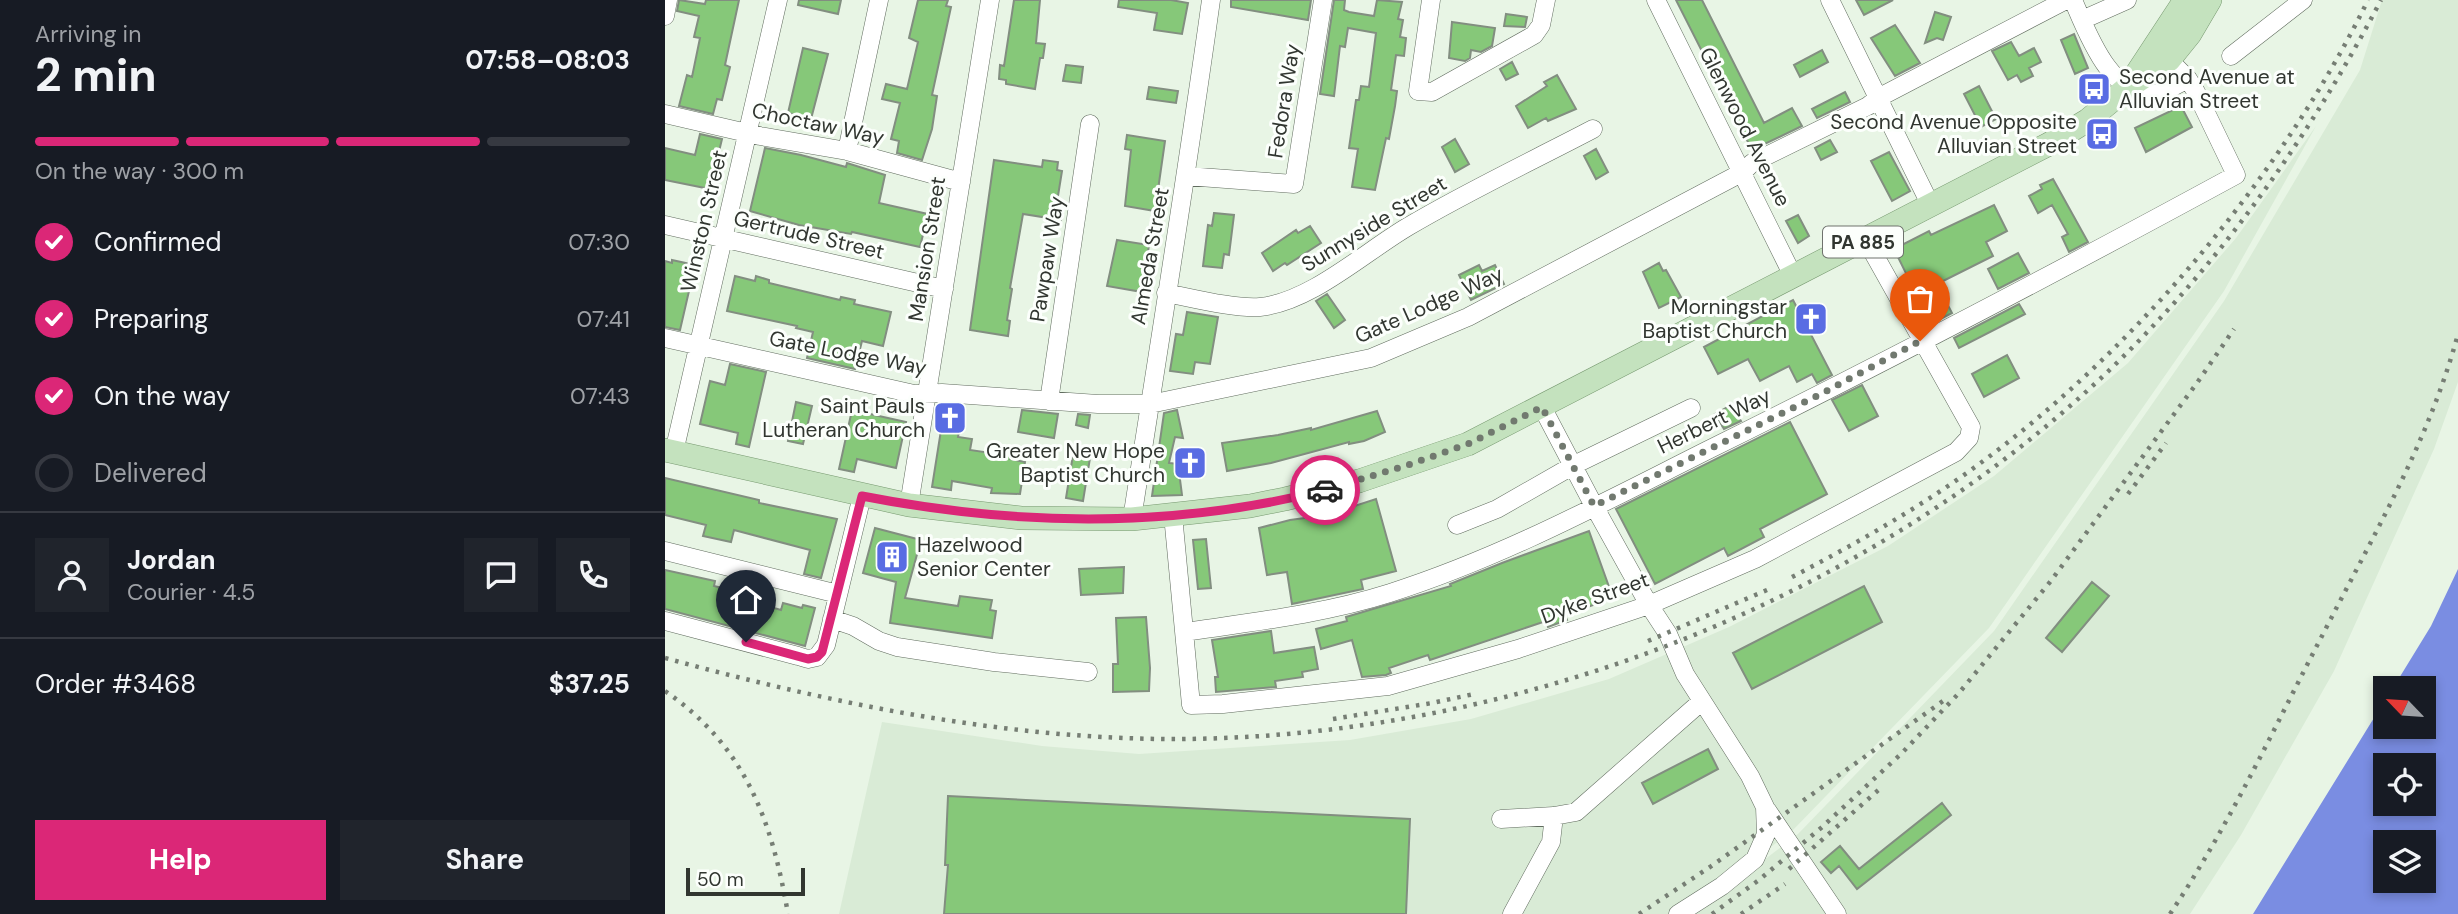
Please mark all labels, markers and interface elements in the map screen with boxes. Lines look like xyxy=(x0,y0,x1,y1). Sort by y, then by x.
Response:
text: Arriving in xyxy=(35,19,141,49)
street label: Fedora Way xyxy=(1261,42,1307,160)
text: 07:58–08:03 xyxy=(465,43,630,77)
street label: Glenwood Avenue xyxy=(1693,43,1797,211)
text: 2 min xyxy=(35,45,157,105)
place label: Second Avenue at Alluvian Street xyxy=(2119,63,2295,115)
bus stop icon: Second Avenue at Alluvian Street xyxy=(2075,70,2113,108)
street label: Choctaw Way xyxy=(749,96,887,152)
place label: Second Avenue Opposite Alluvian Street xyxy=(1830,108,2077,160)
bus stop icon: Second Avenue Opposite Alluvian Street xyxy=(2083,115,2121,153)
street label: Winston Street xyxy=(674,147,734,295)
text: On the way · 300 m xyxy=(35,156,244,186)
street label: Sunnyside Street xyxy=(1296,170,1452,278)
street label: Mansion Street xyxy=(902,175,952,323)
street label: Almeda Street xyxy=(1124,185,1176,327)
street label: Pawpaw Way xyxy=(1023,194,1071,324)
street label: Gertrude Street xyxy=(731,204,887,266)
icon: check xyxy=(35,223,73,261)
text: Confirmed xyxy=(94,225,221,259)
road number: PA 885 xyxy=(1823,226,1903,258)
text: 07:30 xyxy=(568,227,630,257)
street label: Gate Lodge Way xyxy=(1350,260,1508,350)
pin xyxy=(1890,269,1950,341)
icon: bag xyxy=(1901,280,1939,318)
place label: Morningstar Baptist Church xyxy=(1642,293,1787,345)
icon: check xyxy=(35,300,73,338)
church icon: Morningstar Baptist Church xyxy=(1792,300,1830,338)
text: Preparing xyxy=(94,302,209,336)
text: 07:41 xyxy=(577,304,630,334)
street label: Gate Lodge Way xyxy=(767,324,929,382)
icon: check xyxy=(35,377,73,415)
text: On the way xyxy=(94,379,230,413)
text: 07:43 xyxy=(570,381,630,411)
street label: Herbert Way xyxy=(1653,381,1776,460)
place label: Saint Pauls Lutheran Church xyxy=(762,392,925,444)
church icon: Saint Pauls Lutheran Church xyxy=(931,399,969,437)
place label: Greater New Hope Baptist Church xyxy=(986,437,1165,489)
church icon: Greater New Hope Baptist Church xyxy=(1171,444,1209,482)
courier xyxy=(1290,455,1360,525)
text: Delivered xyxy=(94,456,207,490)
icon: car xyxy=(1306,471,1344,509)
place label: Hazelwood Senior Center xyxy=(917,531,1051,583)
button: person xyxy=(35,538,109,612)
button: chat xyxy=(464,538,538,612)
button: phone xyxy=(556,538,630,612)
building icon: Hazelwood Senior Center xyxy=(873,538,911,576)
text: Jordan xyxy=(127,543,216,577)
street label: Dyke Street xyxy=(1537,566,1653,630)
pin xyxy=(716,570,776,642)
text: Courier · 4.5 xyxy=(127,577,255,607)
icon: home xyxy=(727,581,765,619)
text: Order #3468 xyxy=(35,667,196,701)
text: $37.25 xyxy=(549,667,630,701)
north arrow xyxy=(2373,676,2436,738)
map controls xyxy=(2373,676,2436,893)
button: locate xyxy=(2373,753,2436,816)
button: Help xyxy=(35,820,326,900)
button: Share xyxy=(340,820,630,900)
button: layers xyxy=(2373,830,2436,893)
scale bar xyxy=(686,865,805,897)
text: 50 m xyxy=(697,867,744,892)

